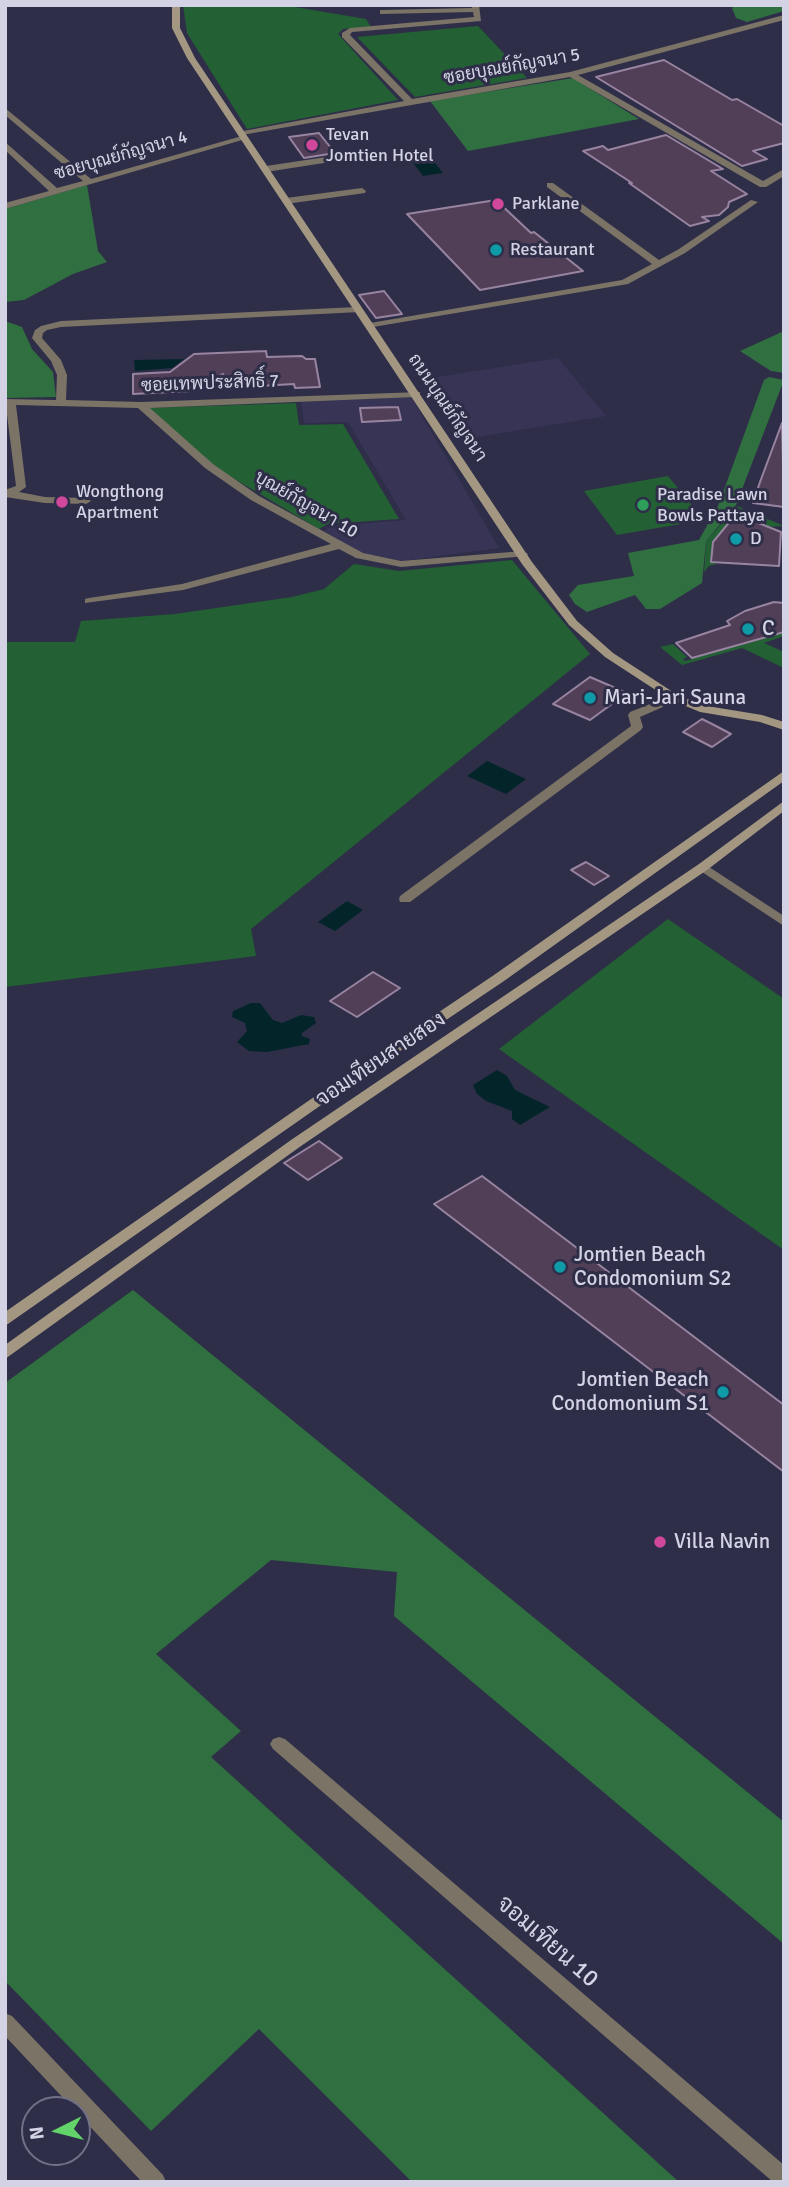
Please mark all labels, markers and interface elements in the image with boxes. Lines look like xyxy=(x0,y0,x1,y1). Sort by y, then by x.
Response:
street label: ซอยบุณย์กัญจนา 5 xyxy=(442,44,582,90)
place label: Tevan Jomtien Hotel xyxy=(326,124,434,166)
street label: ซอยบุณย์กัญจนา 4 xyxy=(52,127,190,185)
marker: Tevan Jomtien Hotel xyxy=(304,137,320,153)
place label: Parklane xyxy=(512,193,580,215)
marker: Parklane xyxy=(490,196,506,212)
place label: Restaurant xyxy=(510,239,594,261)
marker: Restaurant xyxy=(488,242,504,258)
street label: ถนนบุณย์กัญจนา xyxy=(403,350,491,466)
street label: ซอยเทพประสิทธิ์ 7 xyxy=(141,371,279,397)
street label: บุณย์กัญจนา 10 xyxy=(250,467,362,543)
place label: Wongthong Apartment xyxy=(76,481,164,524)
place label: Paradise Lawn Bowls Pattaya xyxy=(657,484,768,526)
marker: Wongthong Apartment xyxy=(54,494,70,510)
marker: Paradise Lawn Bowls Pattaya xyxy=(635,497,651,513)
place label: D xyxy=(750,528,762,550)
marker: D xyxy=(728,531,744,547)
place label: C xyxy=(762,616,775,642)
marker: C xyxy=(740,621,756,637)
place label: Mari-Jari Sauna xyxy=(604,685,746,711)
marker: Mari-Jari Sauna xyxy=(582,690,598,706)
street label: จอมเทียนสายสอง xyxy=(311,1007,451,1113)
place label: Jomtien Beach Condomonium S2 xyxy=(574,1242,732,1292)
marker: Jomtien Beach Condomonium S2 xyxy=(552,1259,568,1275)
place label: Jomtien Beach Condomonium S1 xyxy=(551,1367,709,1417)
marker: Jomtien Beach Condomonium S1 xyxy=(715,1384,731,1400)
place label: Villa Navin xyxy=(674,1529,770,1555)
marker: Villa Navin xyxy=(652,1534,668,1550)
street label: จอมเทียน 10 xyxy=(490,1890,604,1994)
north arrow xyxy=(21,2096,91,2166)
text: N xyxy=(24,2125,50,2141)

